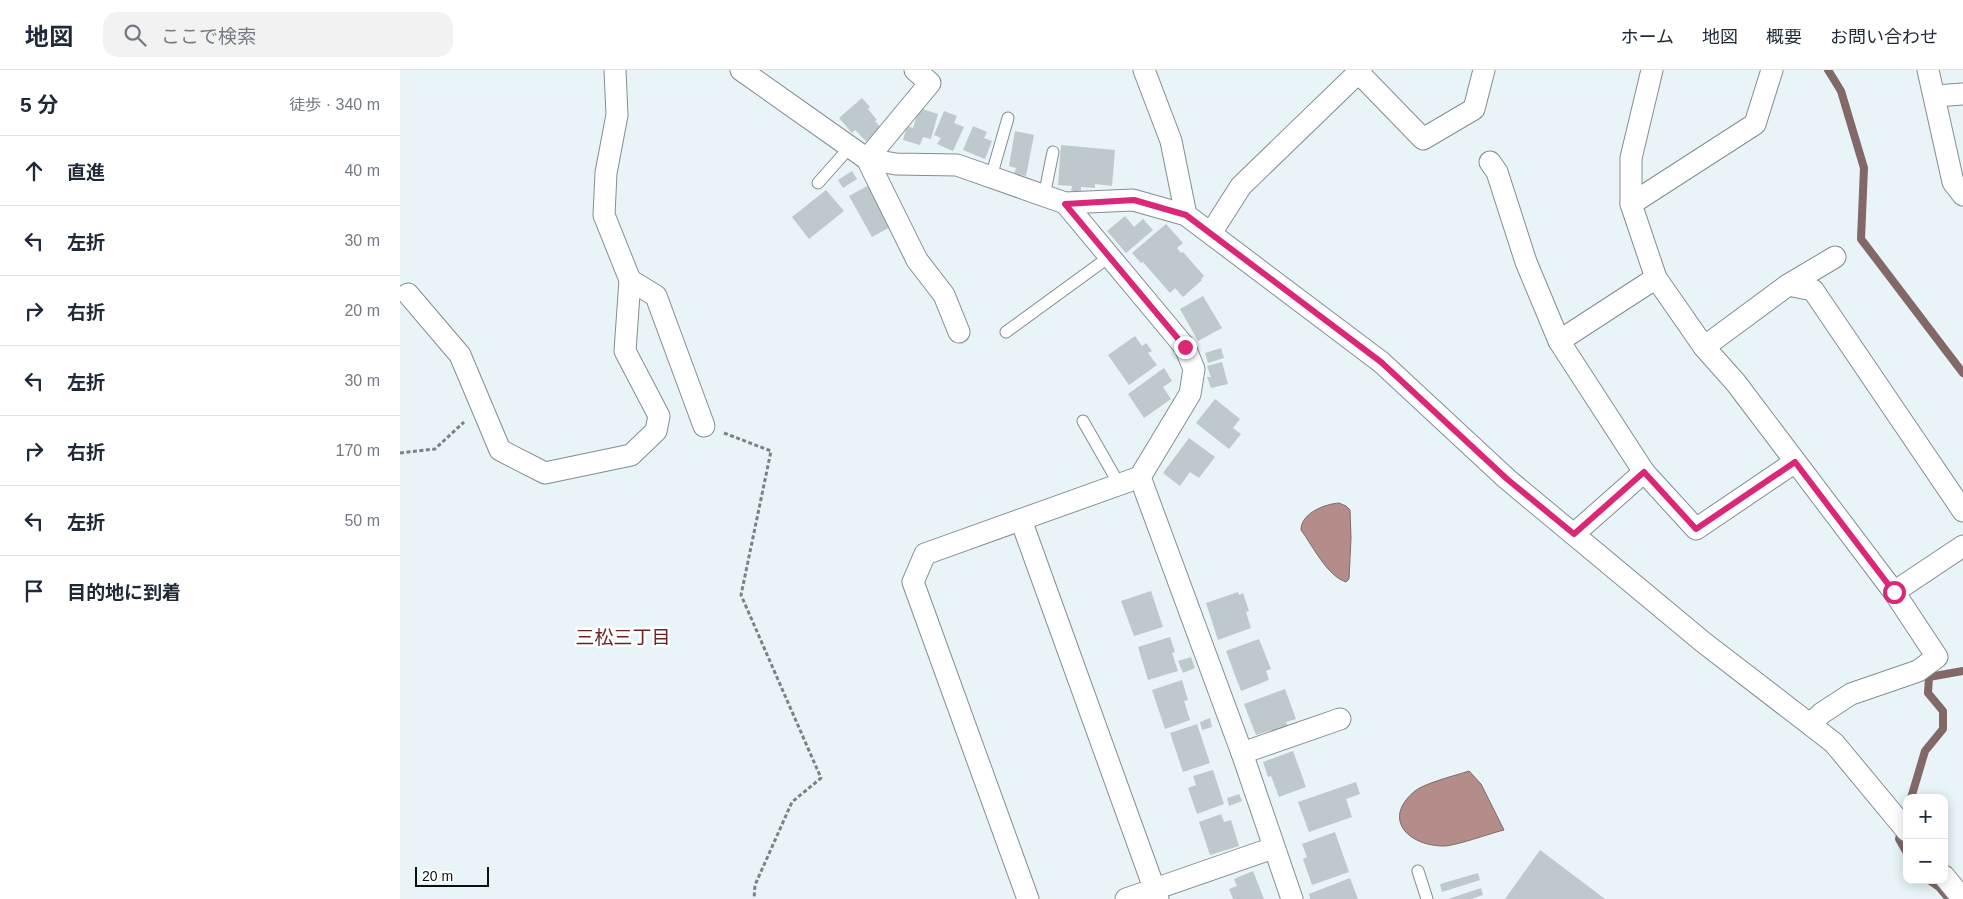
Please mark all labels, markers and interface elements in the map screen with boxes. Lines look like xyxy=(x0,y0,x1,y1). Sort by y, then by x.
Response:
search box xyxy=(103,12,453,57)
icon: search xyxy=(121,21,149,49)
text: 地図 xyxy=(25,23,73,50)
text: ここで検索 xyxy=(161,26,256,47)
text: ホーム xyxy=(1621,27,1674,47)
text: 地図 xyxy=(1702,27,1738,47)
text: 概要 xyxy=(1766,27,1802,47)
text: お問い合わせ xyxy=(1830,27,1938,47)
text: 5 分 xyxy=(20,93,59,116)
text: 徒歩 · 340 m xyxy=(289,96,380,113)
icon: ahead xyxy=(20,157,48,185)
text: 直進 xyxy=(67,162,105,183)
text: 40 m xyxy=(344,162,380,179)
icon: left xyxy=(20,227,48,255)
text: 左折 xyxy=(67,232,105,253)
text: 30 m xyxy=(344,232,380,249)
icon: right xyxy=(20,297,48,325)
text: 右折 xyxy=(67,302,105,323)
text: 20 m xyxy=(344,302,380,319)
route end xyxy=(1174,336,1197,359)
icon: left xyxy=(20,367,48,395)
text: 左折 xyxy=(67,372,105,393)
text: 30 m xyxy=(344,372,380,389)
icon: right xyxy=(20,437,48,465)
text: 右折 xyxy=(67,442,105,463)
text: 170 m xyxy=(336,442,380,459)
icon: left xyxy=(20,507,48,535)
text: 左折 xyxy=(67,512,105,533)
text: 50 m xyxy=(344,512,380,529)
icon: arrive xyxy=(20,577,48,605)
route start xyxy=(1883,581,1906,604)
text: 目的地に到着 xyxy=(67,582,181,603)
district label: 三松三丁目 xyxy=(575,627,671,648)
map controls xyxy=(1903,794,1948,884)
button: + xyxy=(1903,794,1948,839)
button: − xyxy=(1903,839,1948,884)
scale bar xyxy=(415,864,489,887)
text: 20 m xyxy=(422,868,453,884)

